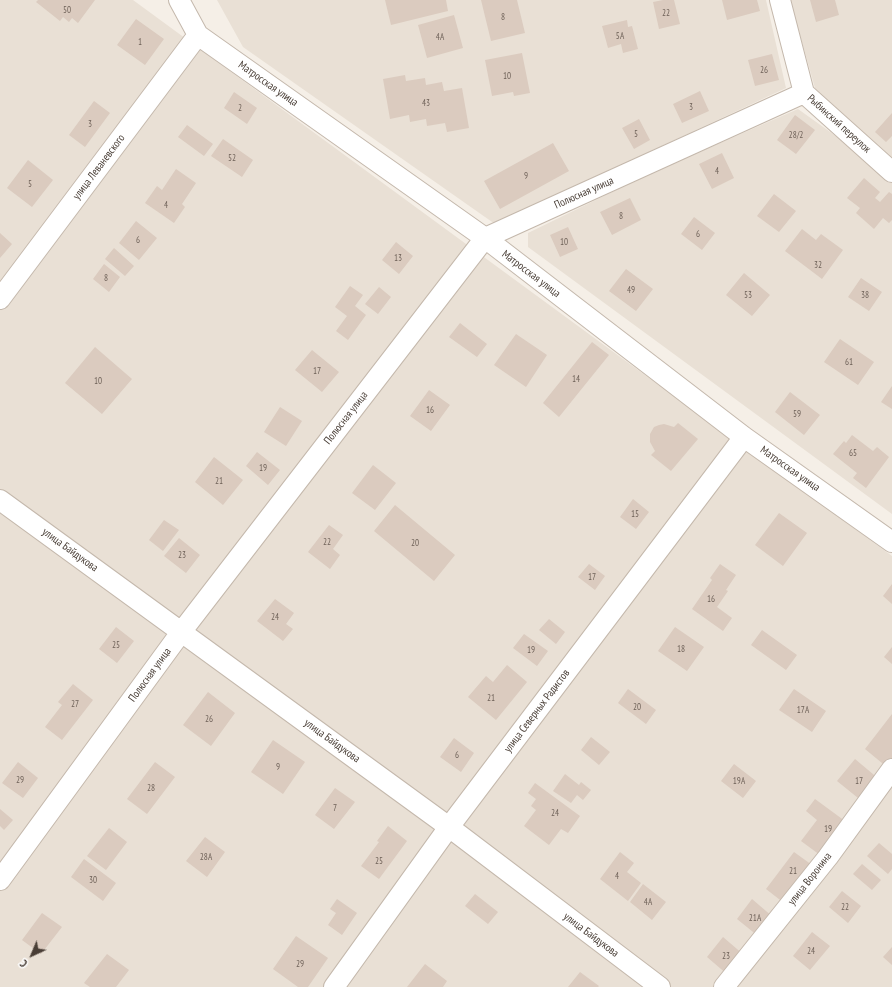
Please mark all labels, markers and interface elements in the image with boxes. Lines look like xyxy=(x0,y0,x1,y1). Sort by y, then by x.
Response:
house number: 50 xyxy=(63,5,71,15)
house number: 22 xyxy=(662,8,670,18)
house number: 8 xyxy=(501,12,505,22)
house number: 5А xyxy=(616,31,624,41)
house number: 4А xyxy=(436,32,444,42)
house number: 1 xyxy=(138,37,142,47)
street label: Матросская улица xyxy=(236,59,300,109)
house number: 26 xyxy=(760,65,768,75)
house number: 10 xyxy=(503,71,511,81)
street label: Рыбинский переулок xyxy=(804,92,874,156)
house number: 43 xyxy=(422,98,430,108)
house number: 3 xyxy=(689,102,693,112)
house number: 2 xyxy=(238,103,242,113)
house number: 3 xyxy=(88,119,92,129)
house number: 5 xyxy=(634,129,638,139)
house number: 28/2 xyxy=(789,130,803,140)
street label: улица Леваневского xyxy=(70,132,128,202)
house number: 52 xyxy=(228,153,236,163)
house number: 4 xyxy=(715,166,719,176)
house number: 9 xyxy=(524,171,528,181)
street label: Полюсная улица xyxy=(552,174,616,212)
house number: 5 xyxy=(28,179,32,189)
house number: 4 xyxy=(164,200,168,210)
house number: 8 xyxy=(619,211,623,221)
house number: 6 xyxy=(696,229,700,239)
house number: 6 xyxy=(136,235,140,245)
house number: 10 xyxy=(560,237,568,247)
street label: Матросская улица xyxy=(499,248,563,300)
house number: 13 xyxy=(394,253,402,263)
house number: 32 xyxy=(814,260,822,270)
house number: 8 xyxy=(104,273,108,283)
house number: 49 xyxy=(627,285,635,295)
house number: 53 xyxy=(744,290,752,300)
house number: 38 xyxy=(861,290,869,300)
house number: 61 xyxy=(845,357,853,367)
house number: 17 xyxy=(313,366,321,376)
house number: 14 xyxy=(572,374,580,384)
house number: 10 xyxy=(94,376,102,386)
street label: Полюсная улица xyxy=(321,389,371,447)
house number: 16 xyxy=(426,405,434,415)
house number: 59 xyxy=(793,409,801,419)
street label: Матросская улица xyxy=(758,444,822,494)
house number: 65 xyxy=(849,448,857,458)
house number: 19 xyxy=(259,463,267,473)
house number: 21 xyxy=(215,476,223,486)
house number: 15 xyxy=(631,509,639,519)
street label: улица Байдукова xyxy=(40,525,100,575)
house number: 22 xyxy=(323,537,331,547)
house number: 20 xyxy=(411,538,419,548)
house number: 23 xyxy=(178,550,186,560)
house number: 17 xyxy=(588,572,596,582)
house number: 16 xyxy=(707,594,715,604)
house number: 24 xyxy=(271,612,279,622)
house number: 25 xyxy=(112,640,120,650)
house number: 18 xyxy=(677,644,685,654)
street label: Полюсная улица xyxy=(126,645,174,705)
house number: 19 xyxy=(527,645,535,655)
street label: улица Северных Радистов xyxy=(501,667,573,755)
house number: 21 xyxy=(487,693,495,703)
house number: 27 xyxy=(71,699,79,709)
house number: 20 xyxy=(633,702,641,712)
house number: 17А xyxy=(797,705,809,715)
house number: 26 xyxy=(205,714,213,724)
street label: улица Байдукова xyxy=(302,716,362,766)
house number: 6 xyxy=(455,750,459,760)
house number: 9 xyxy=(276,762,280,772)
house number: 29 xyxy=(16,775,24,785)
house number: 19А xyxy=(733,776,745,786)
house number: 17 xyxy=(855,776,863,786)
house number: 28 xyxy=(147,783,155,793)
house number: 7 xyxy=(333,803,337,813)
house number: 24 xyxy=(551,808,559,818)
house number: 19 xyxy=(824,824,832,834)
street label: улица Воронина xyxy=(785,850,835,908)
house number: 28А xyxy=(200,852,212,862)
house number: 25 xyxy=(375,856,383,866)
house number: 21 xyxy=(789,866,797,876)
house number: 4 xyxy=(615,871,619,881)
house number: 30 xyxy=(89,875,97,885)
house number: 4А xyxy=(644,897,652,907)
house number: 22 xyxy=(841,902,849,912)
street label: улица Байдукова xyxy=(561,910,621,960)
house number: 21А xyxy=(749,913,761,923)
north arrow xyxy=(12,935,52,975)
house number: 24 xyxy=(807,946,815,956)
house number: 23 xyxy=(722,951,730,961)
text: С xyxy=(17,957,30,970)
house number: 29 xyxy=(296,959,304,969)

